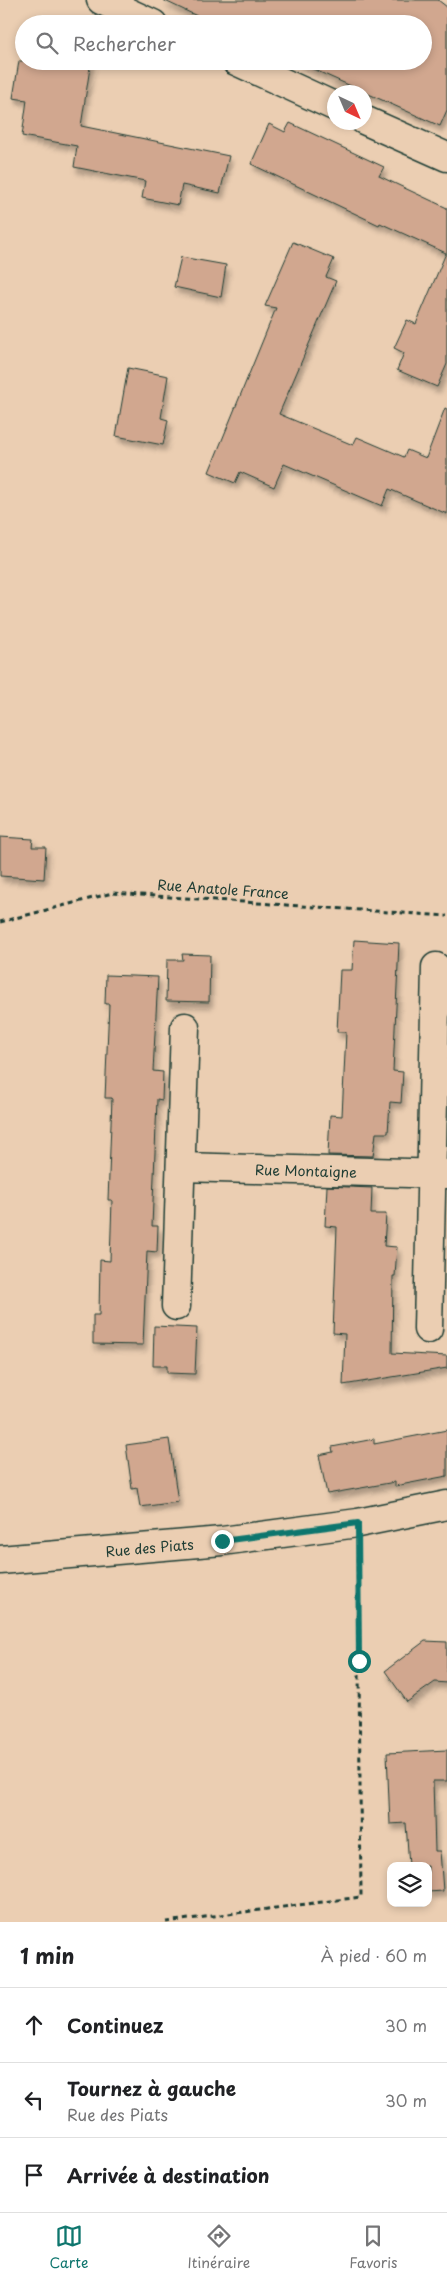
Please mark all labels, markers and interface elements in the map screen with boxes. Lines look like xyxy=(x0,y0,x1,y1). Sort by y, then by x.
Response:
search box xyxy=(15,15,432,70)
icon: search xyxy=(33,29,61,57)
text: Rechercher xyxy=(73,29,176,57)
north arrow xyxy=(327,85,372,130)
street label: Rue Anatole France xyxy=(157,874,290,904)
street label: Rue Montaigne xyxy=(255,1158,357,1182)
route end xyxy=(211,1530,234,1553)
street label: Rue des Piats xyxy=(105,1533,195,1561)
route start xyxy=(348,1650,371,1673)
map controls xyxy=(387,1862,432,1907)
button: layers xyxy=(387,1862,432,1907)
text: 1 min xyxy=(20,1939,74,1971)
text: À pied · 60 m xyxy=(321,1943,427,1967)
icon: ahead xyxy=(20,2011,48,2039)
text: Continuez xyxy=(67,2011,164,2039)
text: 30 m xyxy=(385,2013,427,2037)
text: Tournez à gauche xyxy=(67,2074,236,2102)
icon: left xyxy=(20,2086,48,2114)
text: 30 m xyxy=(385,2088,427,2112)
text: Rue des Piats xyxy=(67,2102,168,2126)
icon: arrive xyxy=(20,2161,48,2189)
text: Arrivée à destination xyxy=(67,2161,270,2189)
tab: Carte xyxy=(50,2222,88,2273)
tab: Itinéraire xyxy=(187,2222,250,2273)
tab: Favoris xyxy=(349,2222,397,2273)

